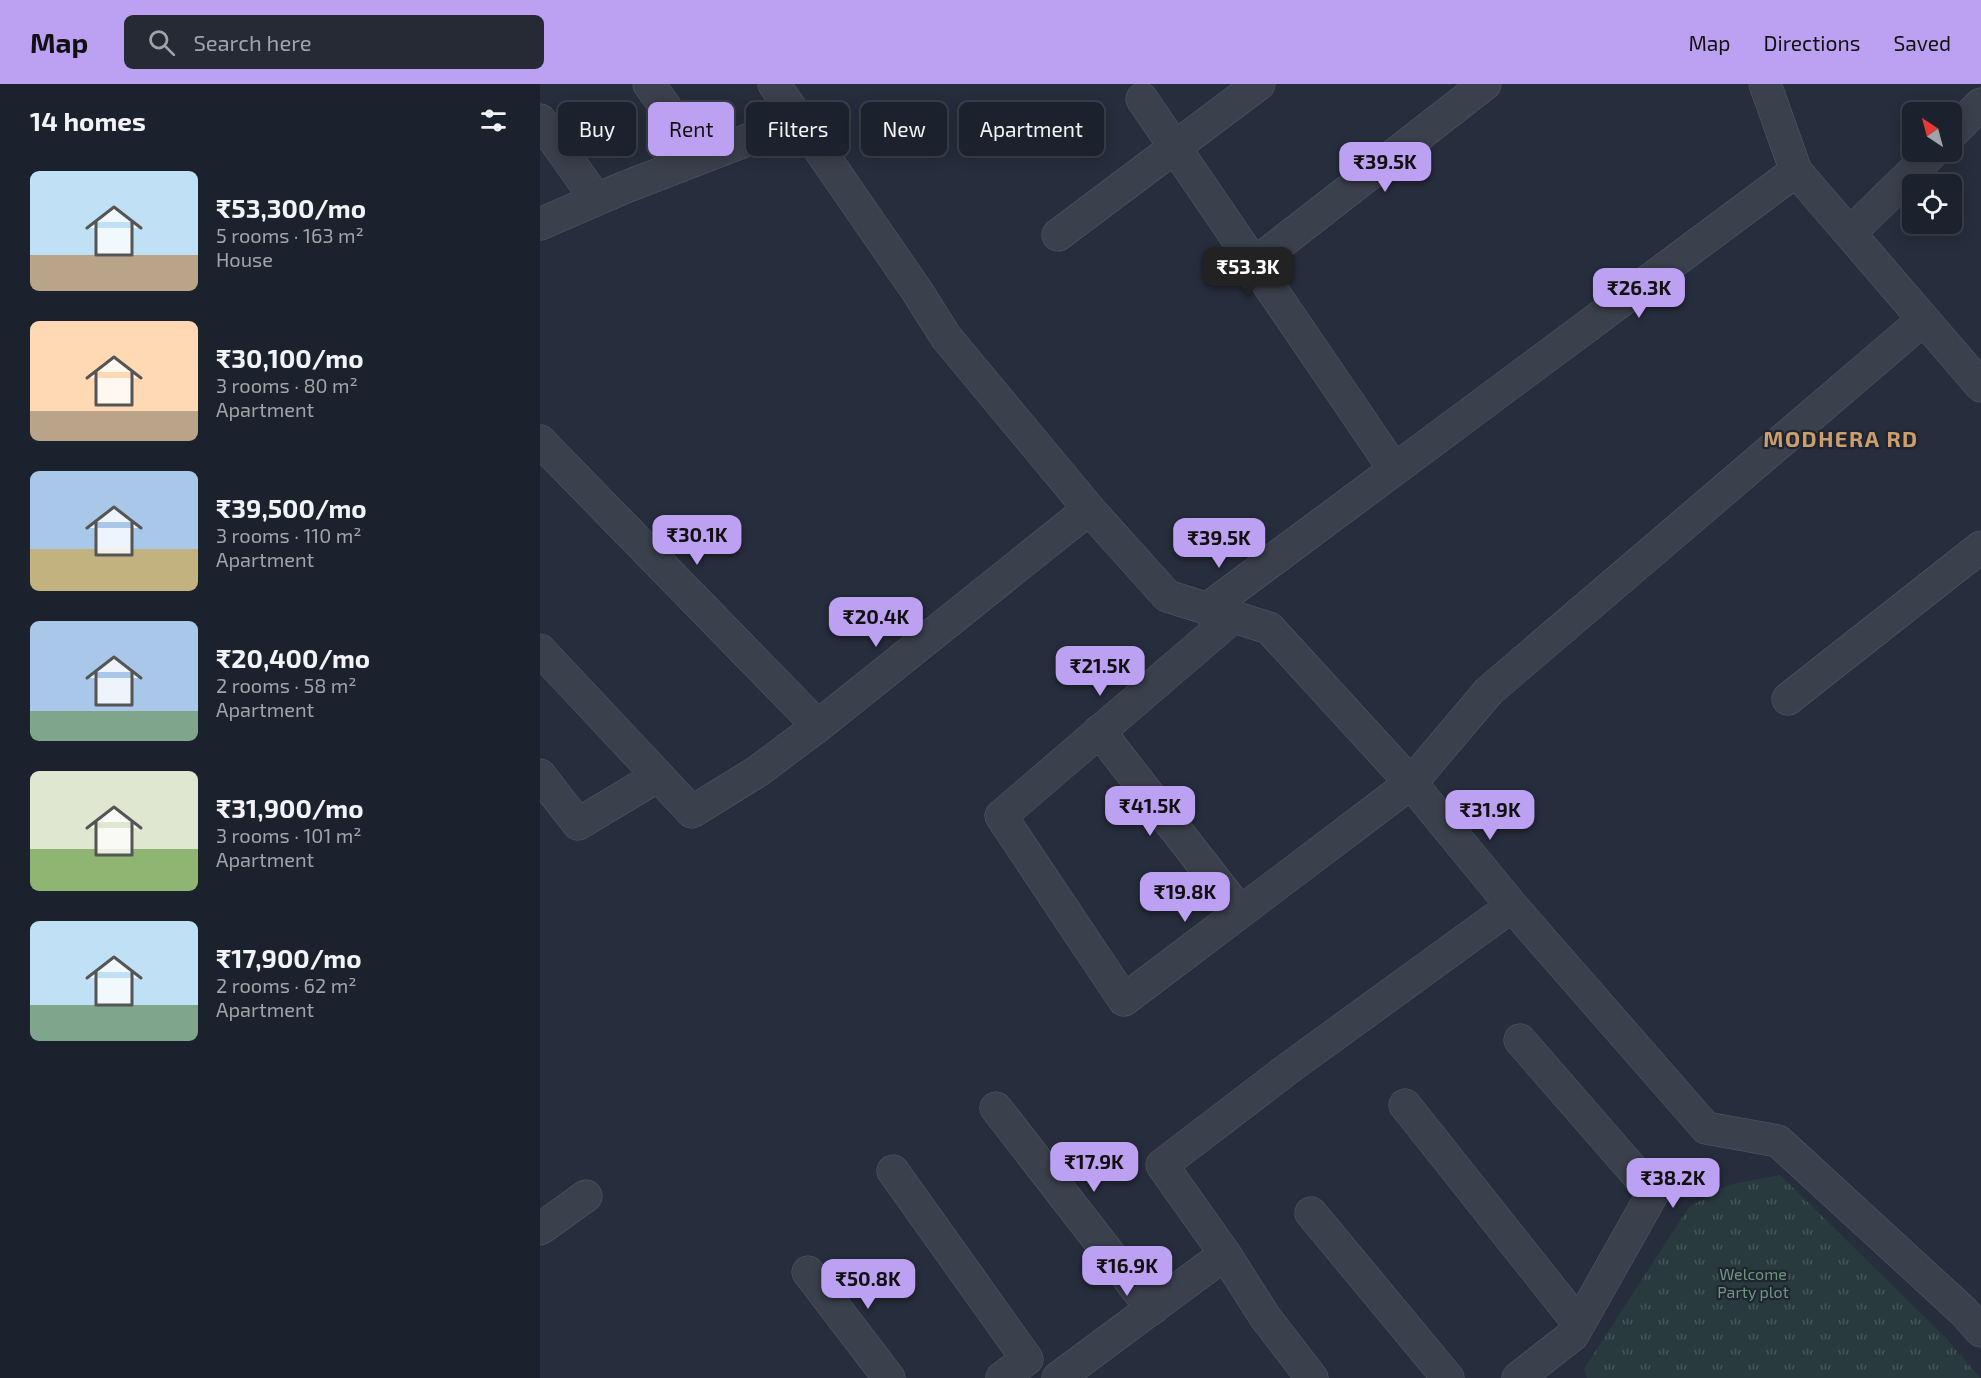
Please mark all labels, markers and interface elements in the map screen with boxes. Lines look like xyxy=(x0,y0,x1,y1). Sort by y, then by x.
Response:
search box xyxy=(124,15,544,69)
text: Map xyxy=(30,25,88,59)
icon: search xyxy=(145,26,178,59)
text: Search here xyxy=(193,29,312,55)
text: Map xyxy=(1688,30,1731,55)
text: Directions xyxy=(1764,30,1860,55)
text: Saved xyxy=(1893,30,1951,55)
chip: Buy xyxy=(558,102,636,156)
chip: Rent xyxy=(648,102,734,156)
chip: Filters xyxy=(746,102,849,156)
chip: New xyxy=(861,102,947,156)
chip: Apartment xyxy=(959,102,1104,156)
north arrow xyxy=(1902,102,1962,162)
map controls xyxy=(1902,102,1962,234)
icon: filters xyxy=(477,104,510,137)
text: 14 homes xyxy=(30,105,146,136)
pin: ₹39.5K xyxy=(1336,142,1434,193)
text: ₹39.5K xyxy=(1353,149,1417,173)
button: locate xyxy=(1902,174,1962,234)
text: ₹53,300/mo xyxy=(216,192,366,223)
icon: home xyxy=(78,195,150,267)
text: 5 rooms · 163 m² xyxy=(216,223,364,247)
text: House xyxy=(216,247,273,271)
pin: ₹53.3K xyxy=(1199,247,1297,298)
text: ₹53.3K xyxy=(1216,254,1280,278)
pin: ₹26.3K xyxy=(1590,268,1688,319)
text: ₹26.3K xyxy=(1607,275,1671,299)
text: ₹30,100/mo xyxy=(216,342,364,373)
icon: home xyxy=(78,345,150,417)
text: 3 rooms · 80 m² xyxy=(216,373,358,397)
text: Apartment xyxy=(216,397,314,421)
district label: MODHERA RD xyxy=(1763,425,1919,451)
text: ₹39,500/mo xyxy=(216,492,367,523)
icon: home xyxy=(78,495,150,567)
pin: ₹30.1K xyxy=(648,515,746,566)
pin: ₹39.5K xyxy=(1170,518,1268,569)
text: ₹30.1K xyxy=(666,522,728,546)
text: 3 rooms · 110 m² xyxy=(216,523,362,547)
text: ₹39.5K xyxy=(1187,525,1251,549)
text: Apartment xyxy=(216,547,314,571)
pin: ₹20.4K xyxy=(827,597,925,648)
text: ₹20.4K xyxy=(843,604,909,628)
text: ₹20,400/mo xyxy=(216,642,370,673)
icon: home xyxy=(78,645,150,717)
pin: ₹21.5K xyxy=(1051,646,1149,697)
text: ₹21.5K xyxy=(1070,653,1130,677)
text: 2 rooms · 58 m² xyxy=(216,673,357,697)
text: Apartment xyxy=(216,697,314,721)
pin: ₹41.5K xyxy=(1101,786,1199,837)
pin: ₹31.9K xyxy=(1441,790,1539,841)
text: ₹31,900/mo xyxy=(216,792,364,823)
text: ₹41.5K xyxy=(1119,793,1181,817)
icon: home xyxy=(78,795,150,867)
text: ₹31.9K xyxy=(1459,797,1521,821)
text: 3 rooms · 101 m² xyxy=(216,823,362,847)
text: Apartment xyxy=(216,847,314,871)
pin: ₹19.8K xyxy=(1136,872,1234,923)
text: ₹19.8K xyxy=(1154,879,1216,903)
text: ₹17,900/mo xyxy=(216,942,361,973)
icon: home xyxy=(78,945,150,1017)
text: 2 rooms · 62 m² xyxy=(216,973,356,997)
text: Apartment xyxy=(216,997,314,1021)
pin: ₹17.9K xyxy=(1045,1142,1143,1193)
text: ₹17.9K xyxy=(1064,1149,1124,1173)
pin: ₹38.2K xyxy=(1624,1158,1722,1209)
text: ₹38.2K xyxy=(1641,1165,1705,1189)
pin: ₹16.9K xyxy=(1078,1246,1176,1297)
text: ₹16.9K xyxy=(1096,1253,1158,1277)
pin: ₹50.8K xyxy=(819,1259,917,1310)
park label: Welcome Party plot xyxy=(1717,1264,1789,1301)
text: ₹50.8K xyxy=(835,1266,901,1290)

